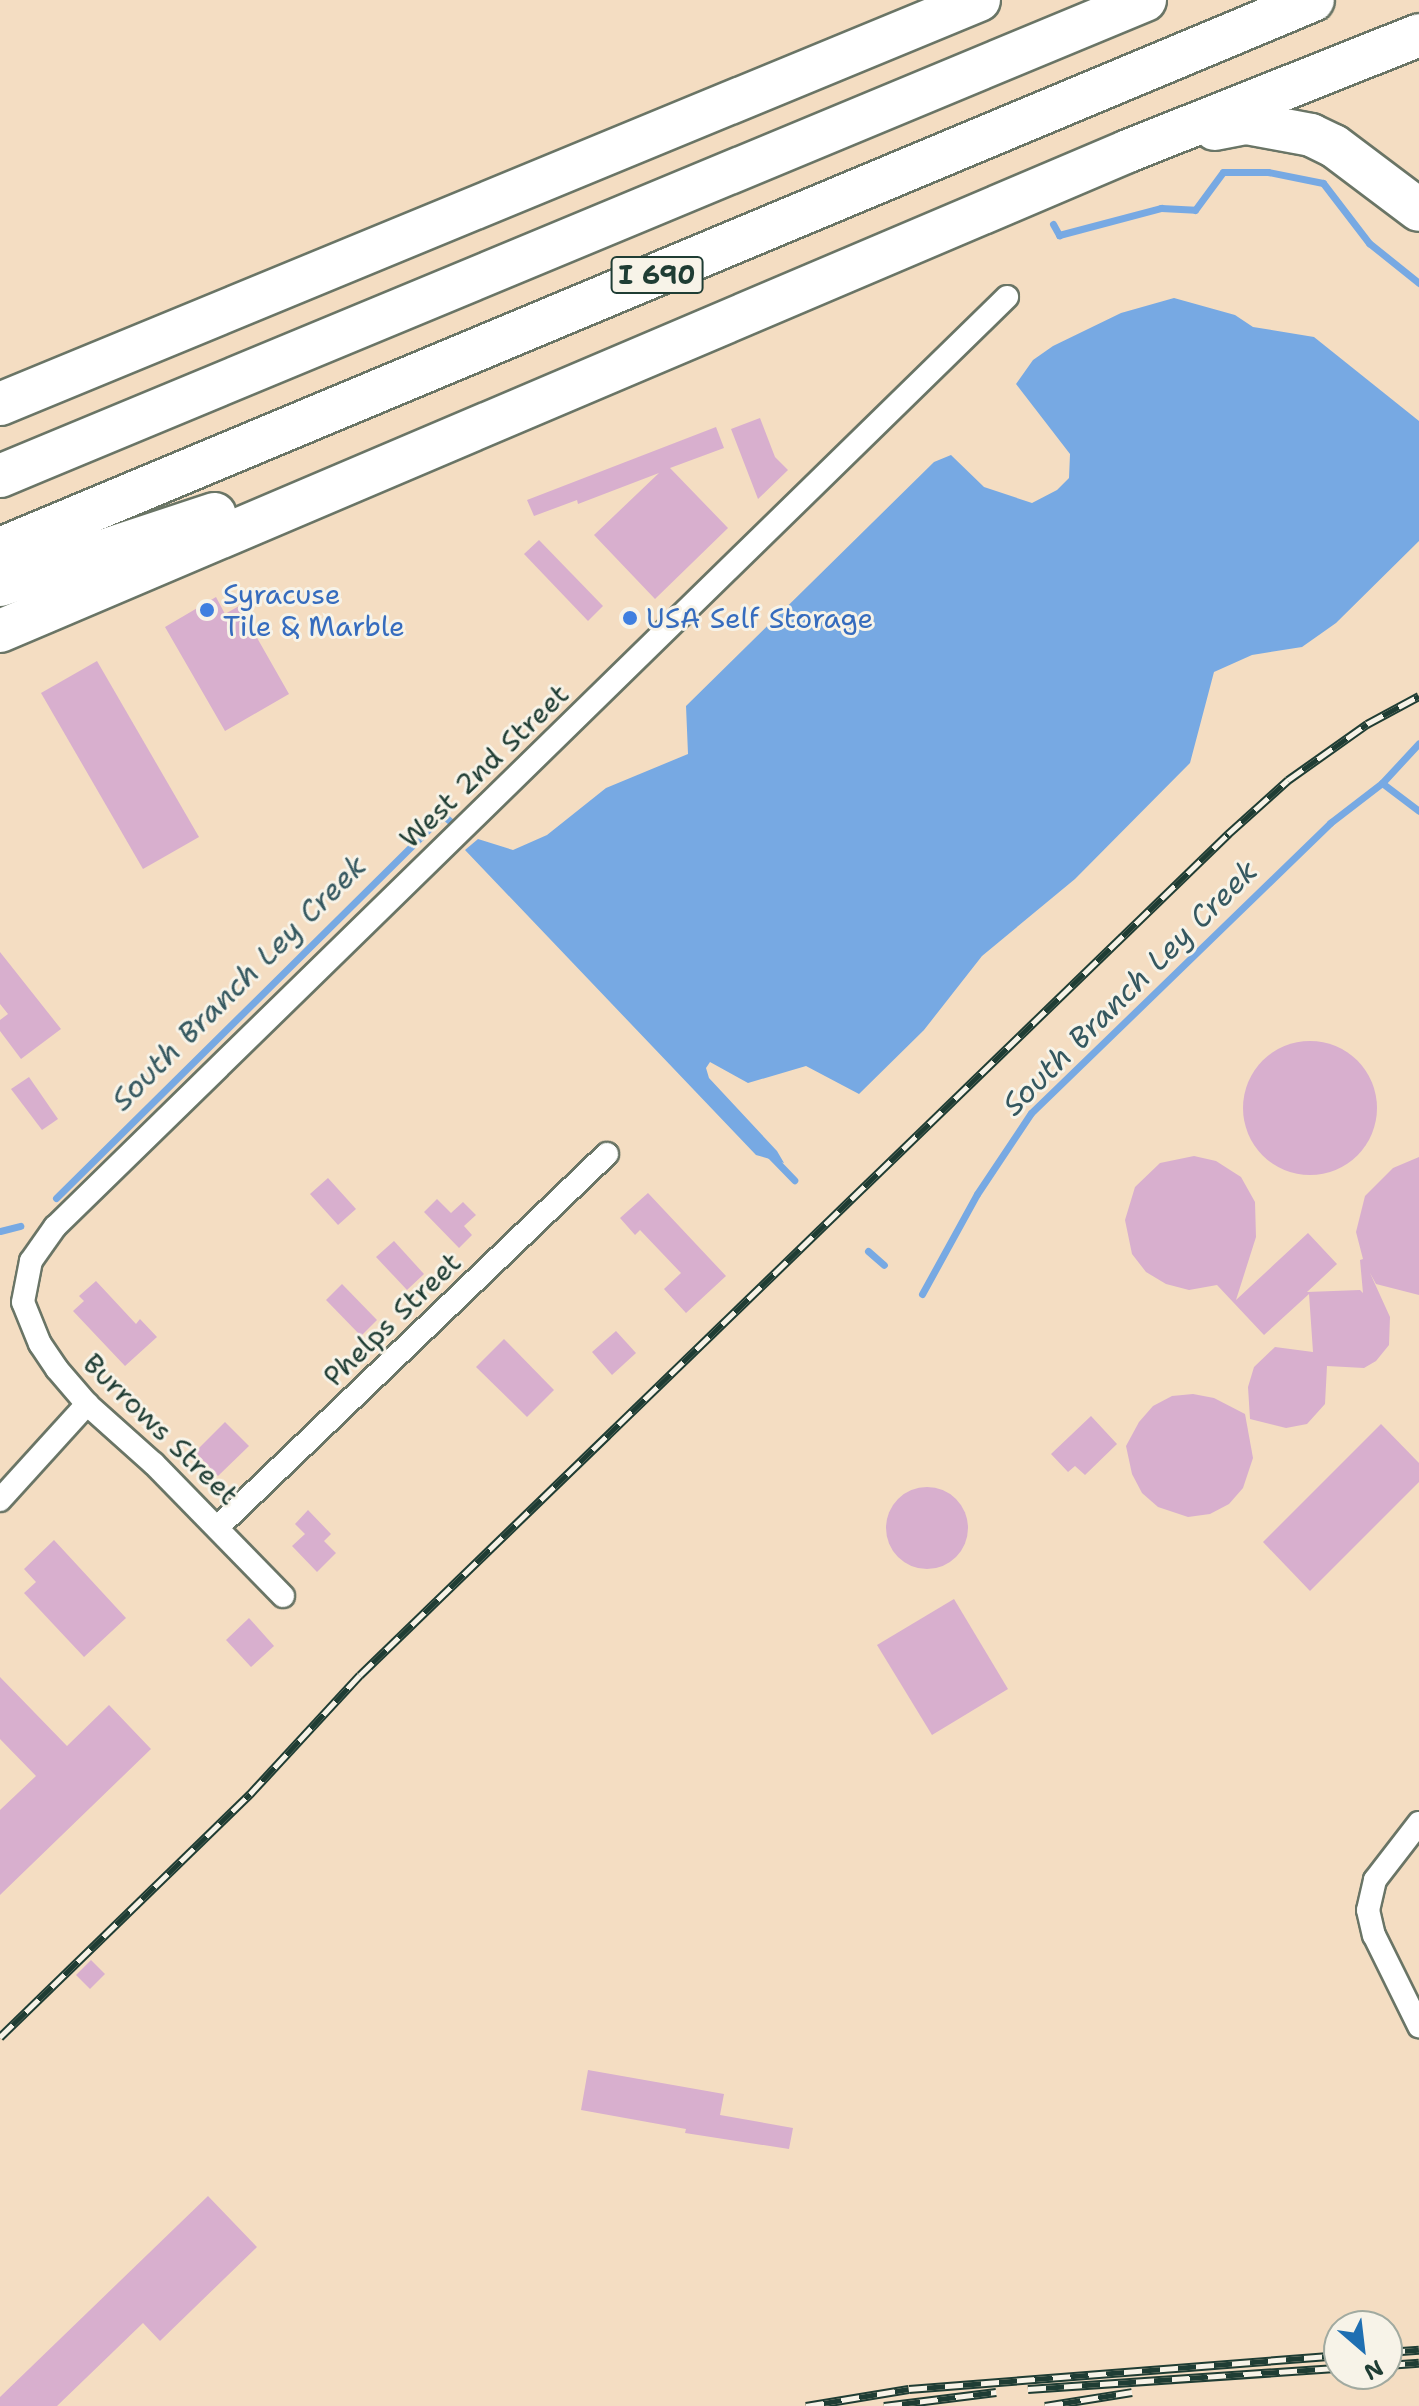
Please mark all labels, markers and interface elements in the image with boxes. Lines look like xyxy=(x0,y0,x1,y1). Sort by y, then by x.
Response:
road number: I 690 xyxy=(609,253,705,297)
place label: Syracuse Tile & Marble xyxy=(223,577,405,643)
marker: Syracuse Tile & Marble xyxy=(198,601,216,619)
place label: USA Self Storage xyxy=(646,601,873,635)
marker: USA Self Storage xyxy=(621,609,639,627)
street label: West 2nd Street xyxy=(393,677,575,855)
water label: South Branch Ley Creek xyxy=(104,848,374,1118)
water label: South Branch Ley Creek xyxy=(995,853,1265,1123)
street label: Phelps Street xyxy=(316,1245,468,1393)
street label: Burrows Street xyxy=(76,1346,246,1512)
north arrow xyxy=(1323,2310,1403,2390)
text: N xyxy=(1359,2353,1388,2387)

